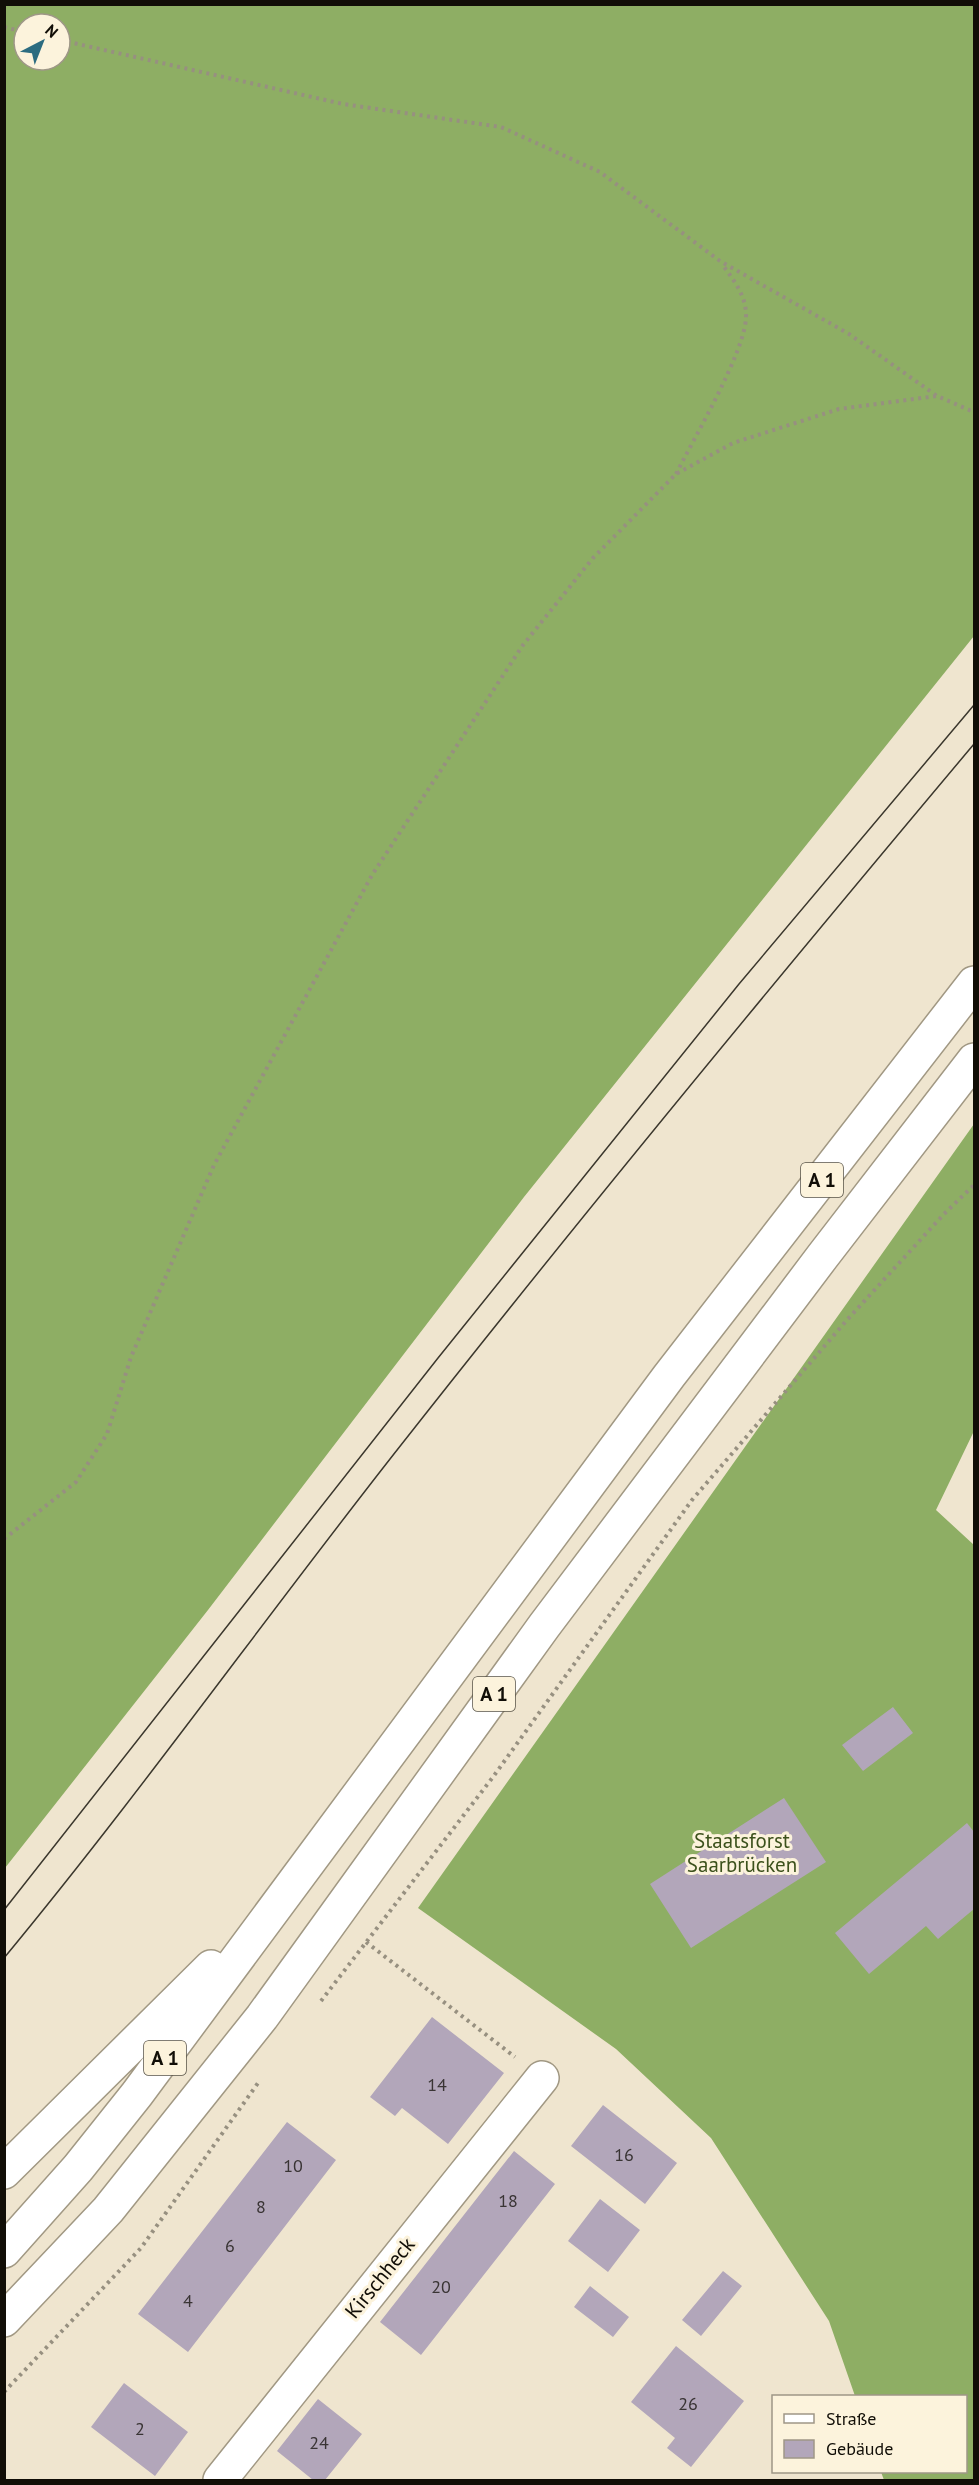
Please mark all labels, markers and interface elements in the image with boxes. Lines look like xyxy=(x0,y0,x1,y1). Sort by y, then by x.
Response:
north arrow xyxy=(12,12,72,72)
text: N xyxy=(41,20,63,42)
road number: A 1 xyxy=(801,1163,843,1197)
road number: A 1 xyxy=(473,1677,515,1711)
park label: Staatsforst Saarbrücken xyxy=(687,1827,797,1878)
road number: A 1 xyxy=(144,2041,186,2075)
house number: 14 xyxy=(427,2073,447,2096)
house number: 16 xyxy=(614,2143,634,2166)
house number: 10 xyxy=(283,2154,303,2177)
house number: 18 xyxy=(498,2189,518,2212)
house number: 8 xyxy=(256,2195,266,2218)
street label: Kirschheck xyxy=(339,2232,421,2324)
house number: 6 xyxy=(225,2234,235,2257)
house number: 20 xyxy=(431,2275,451,2298)
house number: 4 xyxy=(183,2289,193,2312)
house number: 26 xyxy=(678,2392,698,2415)
legend xyxy=(772,2395,967,2473)
text: Straße xyxy=(826,2407,877,2430)
house number: 2 xyxy=(135,2417,145,2440)
house number: 24 xyxy=(309,2431,329,2454)
text: Gebäude xyxy=(826,2437,893,2460)

